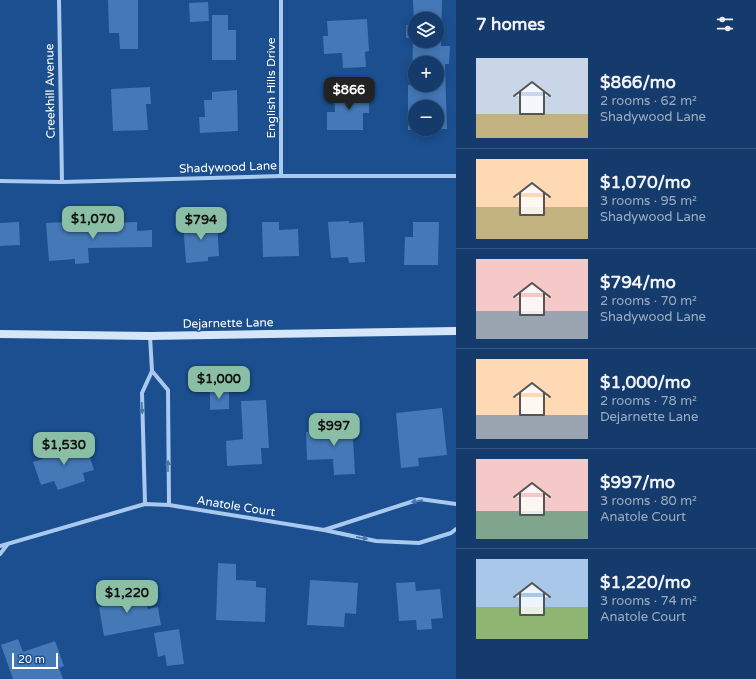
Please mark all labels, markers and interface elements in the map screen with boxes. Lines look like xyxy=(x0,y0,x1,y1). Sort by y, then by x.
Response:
map controls xyxy=(408,12,444,136)
button: layers xyxy=(408,12,444,48)
icon: filters xyxy=(714,13,736,35)
text: 7 homes xyxy=(476,14,545,35)
street label: English Hills Drive xyxy=(264,37,278,138)
street label: Creekhill Avenue xyxy=(42,43,58,139)
button: + xyxy=(408,56,444,92)
text: $866/mo xyxy=(600,72,676,93)
icon: home xyxy=(508,74,556,122)
pin: $866 xyxy=(325,77,373,111)
text: $866 xyxy=(333,82,365,98)
text: 2 rooms · 62 m² xyxy=(600,93,697,109)
button: − xyxy=(408,100,444,136)
text: Shadywood Lane xyxy=(600,109,706,125)
street label: Shadywood Lane xyxy=(179,158,277,176)
text: $1,070/mo xyxy=(600,172,691,193)
icon: home xyxy=(508,175,556,223)
text: 3 rooms · 95 m² xyxy=(600,193,697,209)
pin: $1,070 xyxy=(60,206,126,240)
pin: $794 xyxy=(177,207,225,241)
text: Shadywood Lane xyxy=(600,209,706,225)
text: $1,070 xyxy=(71,211,115,227)
text: $794 xyxy=(185,212,217,228)
text: $794/mo xyxy=(600,272,676,293)
icon: home xyxy=(508,275,556,323)
text: 2 rooms · 70 m² xyxy=(600,293,697,309)
text: Shadywood Lane xyxy=(600,309,706,325)
street label: Dejarnette Lane xyxy=(182,315,274,331)
pin: $1,000 xyxy=(186,366,252,400)
text: $1,000 xyxy=(197,371,241,387)
text: $1,000/mo xyxy=(600,372,691,393)
icon: home xyxy=(508,375,556,423)
text: 2 rooms · 78 m² xyxy=(600,393,697,409)
one-way arrow xyxy=(139,402,145,415)
text: Dejarnette Lane xyxy=(600,409,698,425)
pin: $997 xyxy=(310,413,358,447)
text: $997 xyxy=(318,418,350,434)
pin: $1,530 xyxy=(31,432,97,466)
text: $1,530 xyxy=(42,437,86,453)
one-way arrow xyxy=(165,459,171,472)
text: $997/mo xyxy=(600,472,675,493)
icon: home xyxy=(508,475,556,523)
street label: Anatole Court xyxy=(196,493,277,519)
text: 3 rooms · 80 m² xyxy=(600,493,697,509)
one-way arrow xyxy=(411,498,424,504)
text: Anatole Court xyxy=(600,509,686,525)
one-way arrow xyxy=(356,535,368,541)
text: $1,220/mo xyxy=(600,572,691,593)
icon: home xyxy=(508,575,556,623)
pin: $1,220 xyxy=(94,580,160,614)
text: $1,220 xyxy=(105,585,149,601)
text: 3 rooms · 74 m² xyxy=(600,593,697,609)
text: Anatole Court xyxy=(600,609,686,625)
scale bar xyxy=(12,651,58,670)
text: 20 m xyxy=(18,653,45,666)

